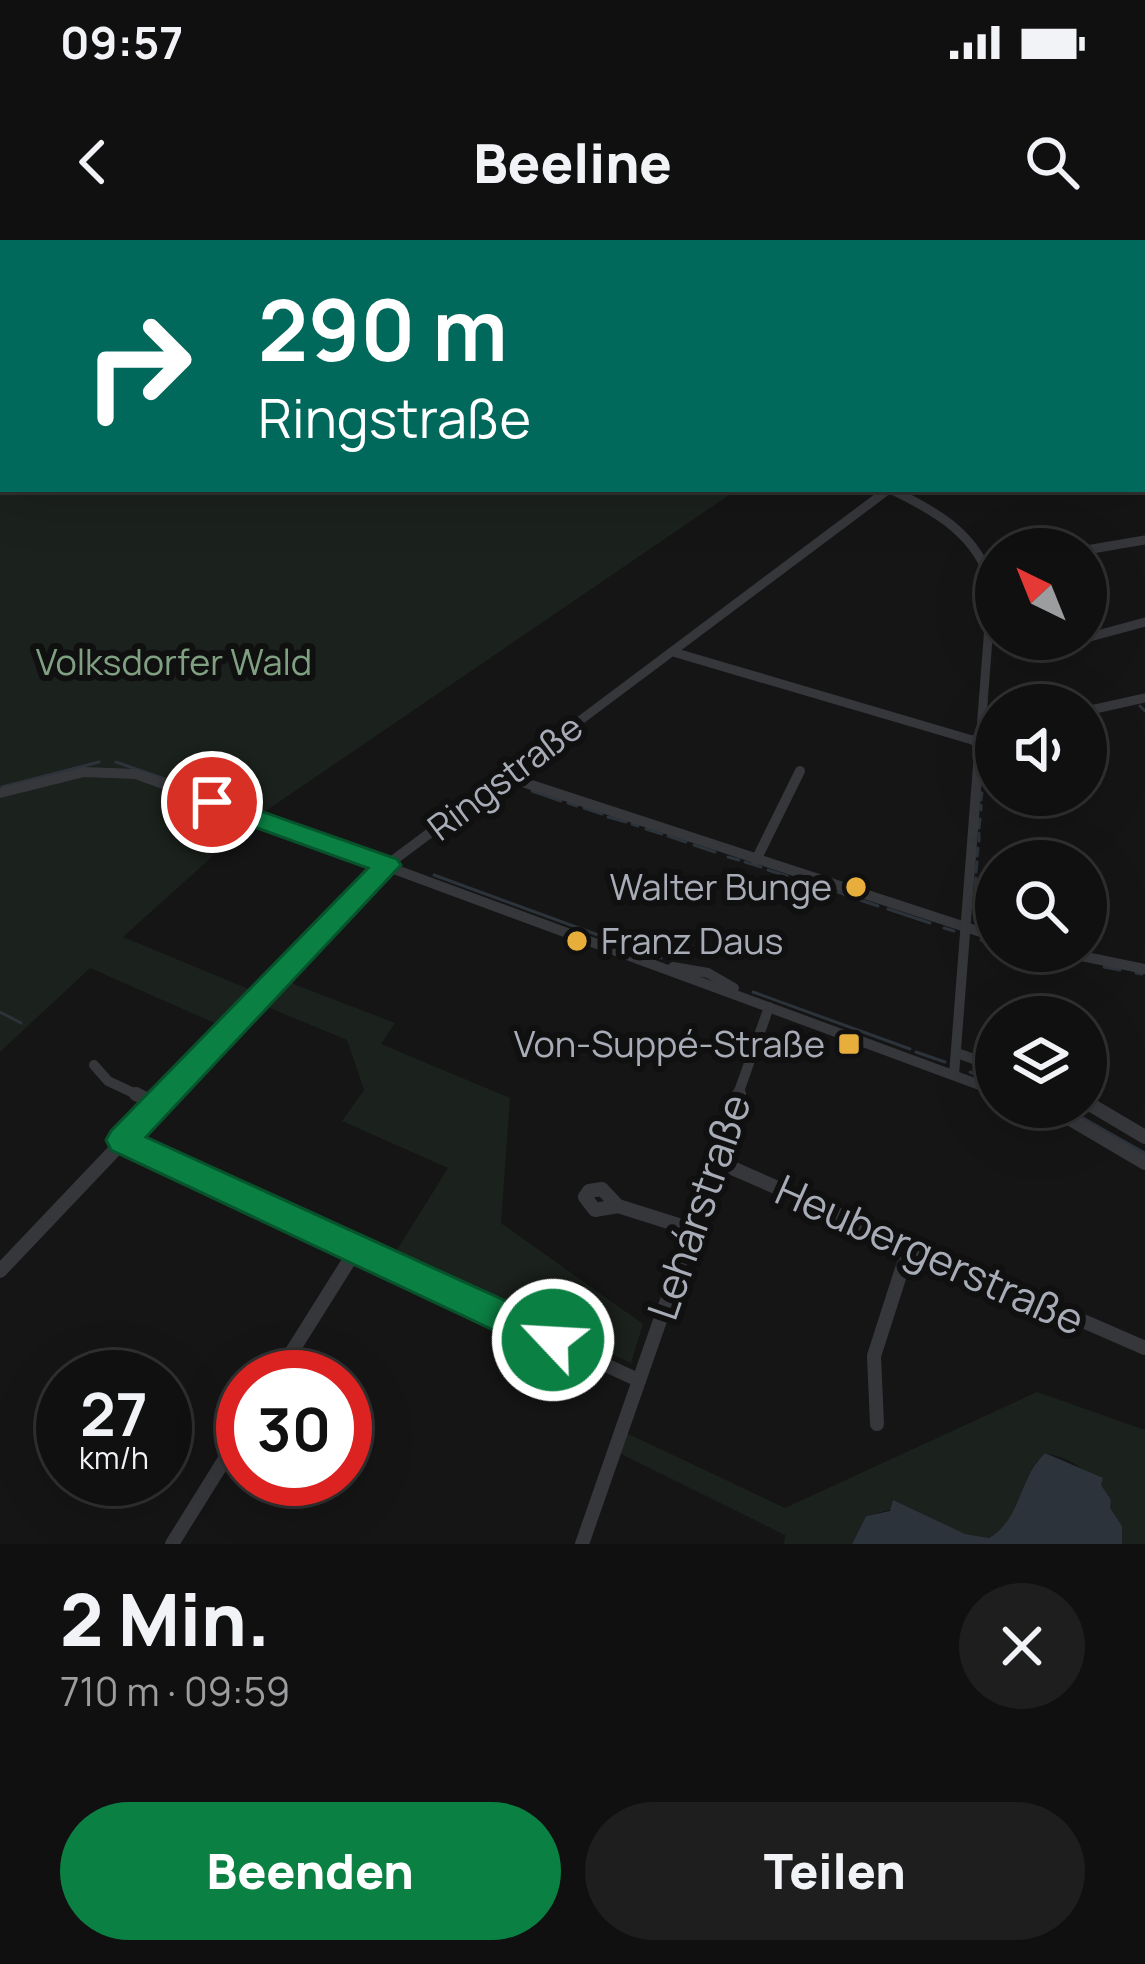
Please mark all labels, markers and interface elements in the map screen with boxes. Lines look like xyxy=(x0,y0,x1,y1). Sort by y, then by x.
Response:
text: 09:57 xyxy=(60,11,183,73)
text: Beeline xyxy=(473,125,672,199)
icon: back xyxy=(60,129,126,195)
icon: search xyxy=(1019,129,1085,195)
text: 290 m xyxy=(258,271,508,386)
icon: right xyxy=(60,288,216,444)
text: Ringstraße xyxy=(258,380,531,454)
north arrow xyxy=(975,528,1107,660)
map controls xyxy=(975,528,1107,1128)
park label: Volksdorfer Wald xyxy=(36,637,312,686)
button: sound xyxy=(975,684,1107,816)
street label: Ringstraße xyxy=(417,702,592,851)
pin xyxy=(161,751,263,853)
icon: arrive xyxy=(179,769,245,835)
button: search xyxy=(975,840,1107,972)
place label: Walter Bunge xyxy=(609,862,832,911)
marker: Walter Bunge xyxy=(843,874,869,900)
place label: Franz Daus xyxy=(601,916,783,965)
marker: Franz Daus xyxy=(564,928,590,954)
button: layers xyxy=(975,996,1107,1128)
place label: Von-Suppé-Straße xyxy=(514,1019,825,1068)
marker: Von-Suppé-Straße xyxy=(836,1031,862,1057)
street label: Lehárstraße xyxy=(632,1086,764,1327)
street label: Heubergerstraße xyxy=(767,1160,1094,1348)
position arrow xyxy=(490,1277,616,1403)
speed limit sign: 30 xyxy=(216,1350,372,1506)
text: 27 xyxy=(80,1372,148,1454)
text: km/h xyxy=(79,1437,149,1478)
text: 2 Min. xyxy=(60,1569,270,1668)
button: close xyxy=(959,1583,1085,1709)
text: 710 m · 09:59 xyxy=(60,1664,290,1718)
button: Beenden xyxy=(60,1802,561,1940)
button: Teilen xyxy=(585,1802,1085,1940)

